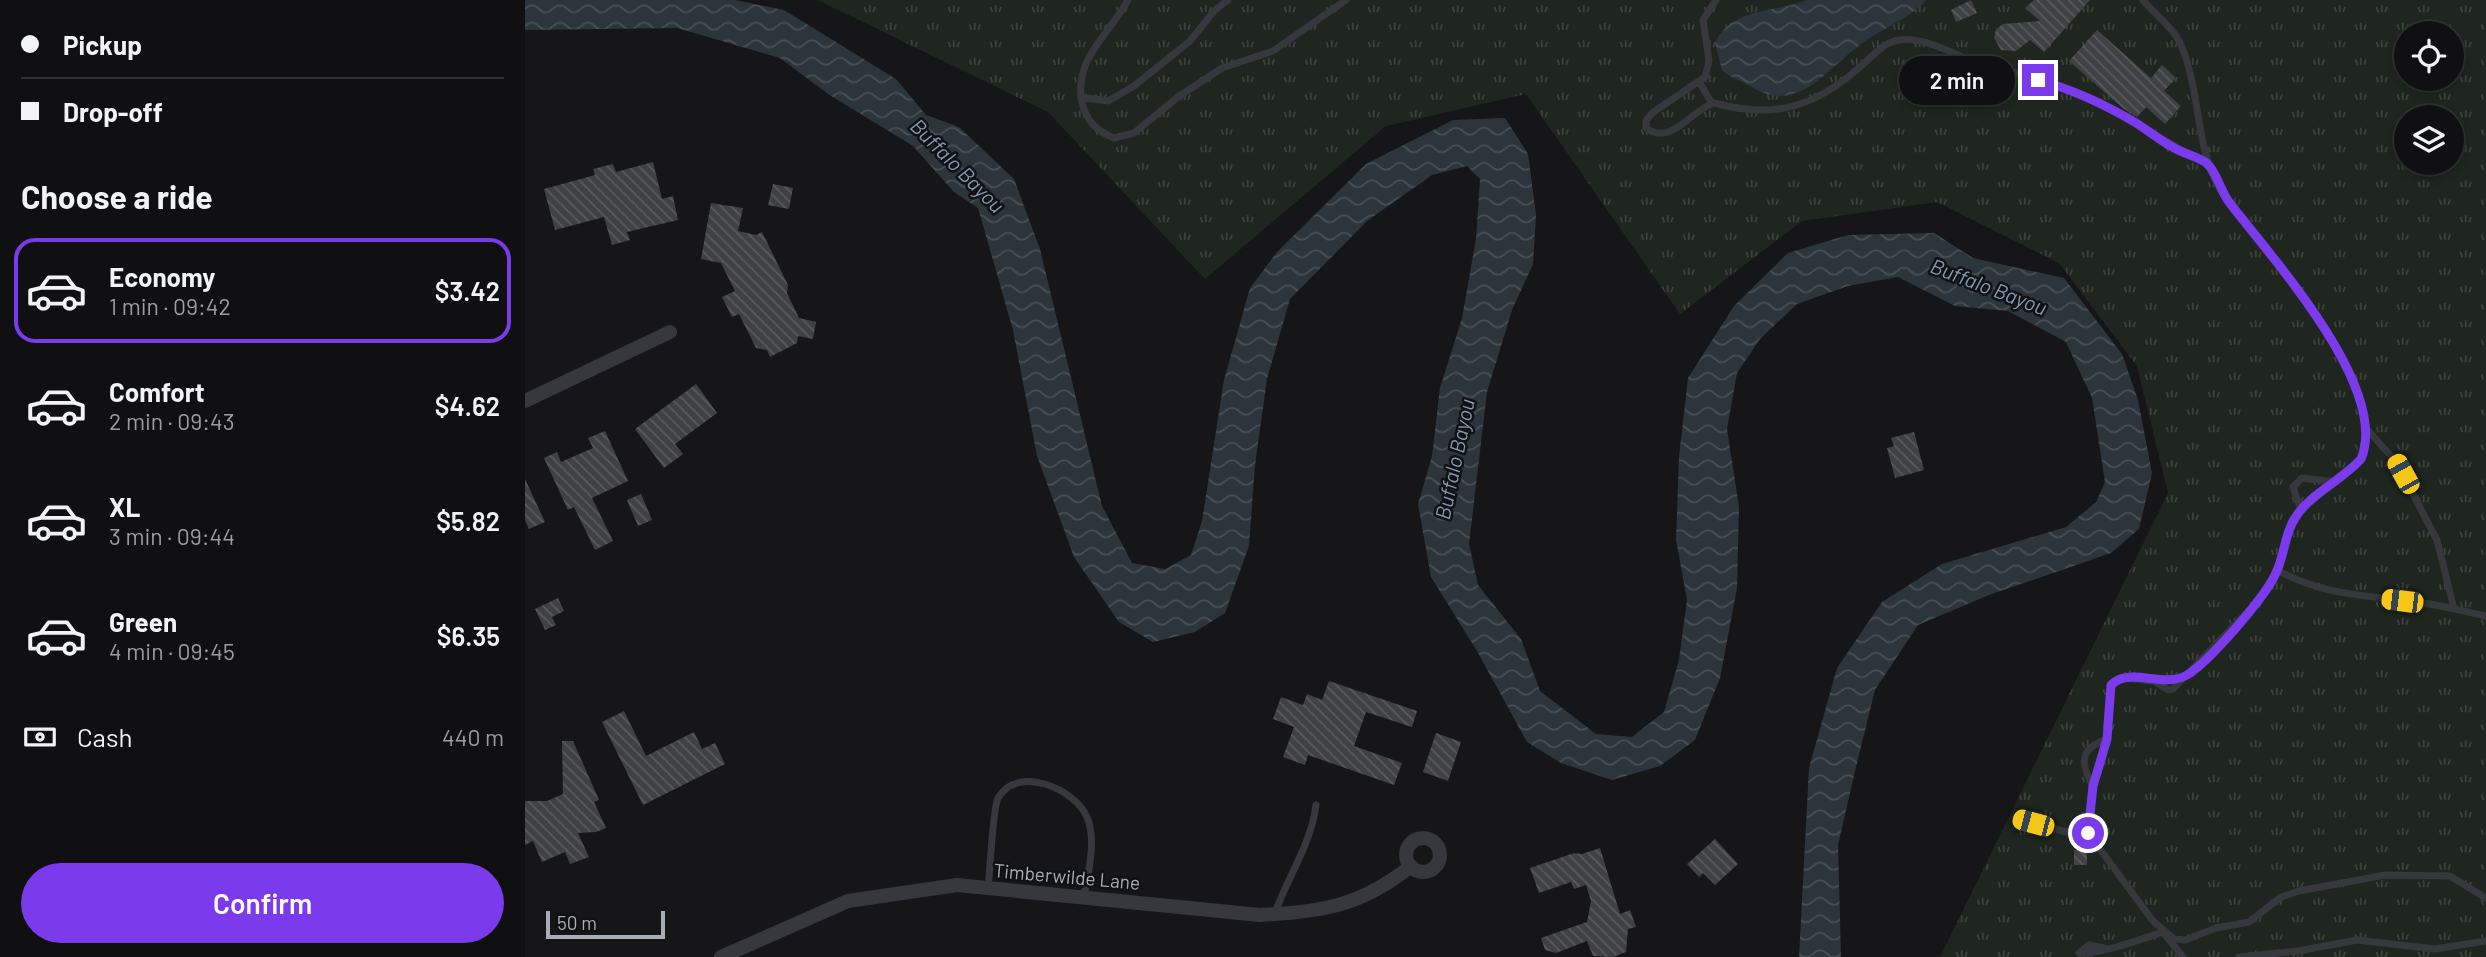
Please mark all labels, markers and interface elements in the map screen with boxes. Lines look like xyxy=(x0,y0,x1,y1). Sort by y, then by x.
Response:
map controls xyxy=(2394,21,2464,175)
button: locate xyxy=(2394,21,2464,91)
text: Pickup xyxy=(63,29,142,60)
callout: 2 min xyxy=(1898,56,2013,104)
route end xyxy=(2022,64,2054,96)
text: 2 min xyxy=(1930,66,1984,94)
text: Drop-off xyxy=(63,96,163,127)
button: layers xyxy=(2394,105,2464,175)
water label: Buffalo Bayou xyxy=(906,113,1010,217)
text: Choose a ride xyxy=(21,177,213,215)
water label: Buffalo Bayou xyxy=(1927,252,2051,320)
icon: car xyxy=(25,259,88,322)
text: Economy xyxy=(109,261,215,292)
text: $3.42 xyxy=(435,275,500,306)
text: 1 min · 09:42 xyxy=(109,292,231,320)
icon: car xyxy=(25,374,88,437)
text: Comfort xyxy=(109,376,205,407)
text: $4.62 xyxy=(435,390,500,421)
water label: Buffalo Bayou xyxy=(1429,396,1479,522)
text: 2 min · 09:43 xyxy=(109,407,235,435)
car xyxy=(2384,451,2423,497)
icon: car xyxy=(25,489,88,552)
text: XL xyxy=(109,491,140,522)
text: $5.82 xyxy=(436,505,500,536)
text: 3 min · 09:44 xyxy=(109,522,235,550)
car xyxy=(2380,588,2425,614)
icon: car xyxy=(25,604,88,667)
text: Green xyxy=(109,606,177,637)
text: $6.35 xyxy=(437,620,500,651)
text: 4 min · 09:45 xyxy=(109,637,235,665)
icon: cash xyxy=(21,718,59,756)
text: Cash xyxy=(77,721,132,752)
text: 440 m xyxy=(442,723,504,751)
car xyxy=(2010,807,2057,839)
route start xyxy=(2072,817,2104,849)
street label: Timberwilde Lane xyxy=(993,858,1141,894)
button: Confirm xyxy=(21,863,504,943)
scale bar xyxy=(546,908,665,940)
text: 50 m xyxy=(557,911,597,934)

